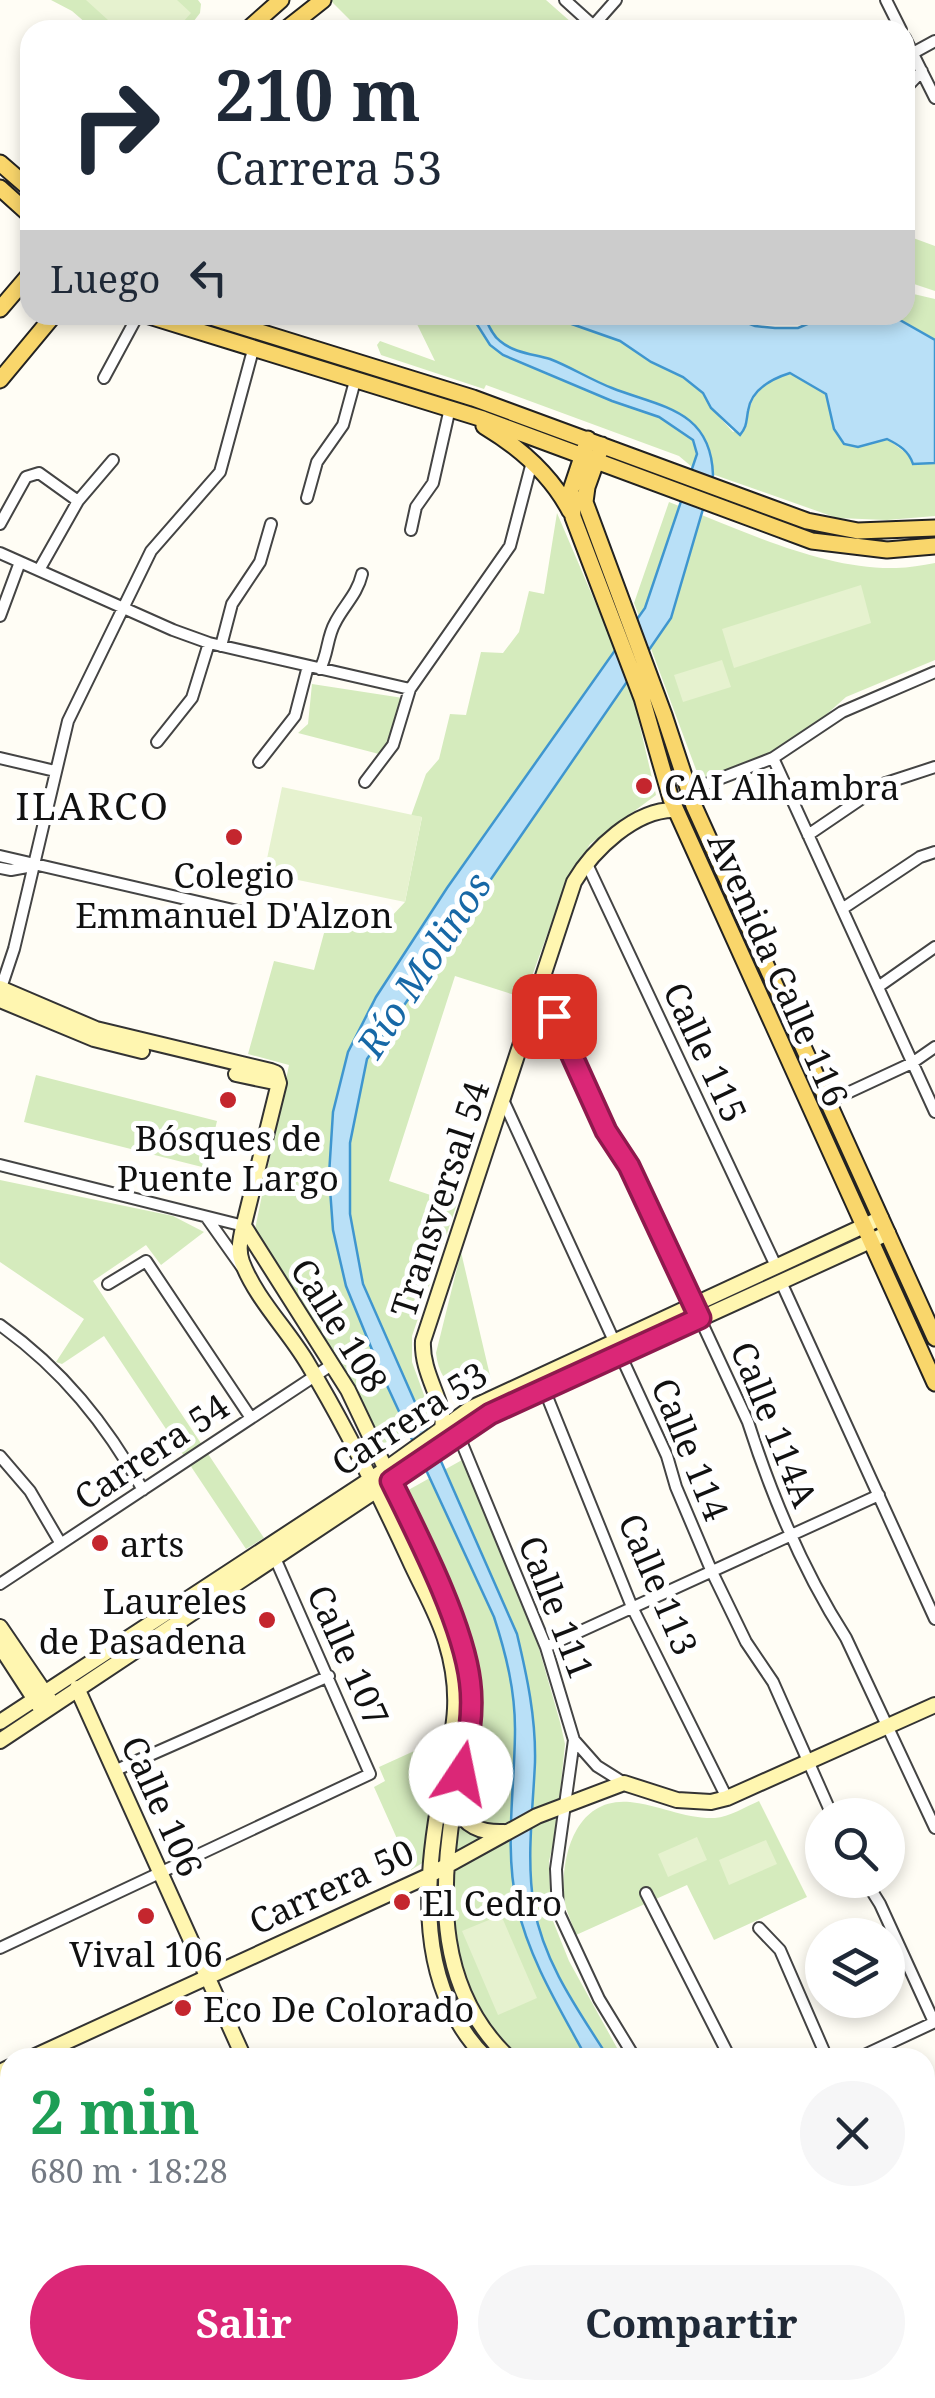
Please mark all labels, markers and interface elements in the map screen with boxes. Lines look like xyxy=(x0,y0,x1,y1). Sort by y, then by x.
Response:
text: 210 m xyxy=(215,46,421,142)
icon: right xyxy=(50,60,180,190)
text: Carrera 53 xyxy=(215,137,442,198)
icon: left xyxy=(181,250,236,305)
text: Luego xyxy=(50,252,161,304)
place label: CAI Alhambra xyxy=(664,763,900,810)
marker: CAI Alhambra xyxy=(633,775,655,797)
district label: ILARCO xyxy=(15,779,171,831)
street label: Avenida Calle 116 xyxy=(698,825,860,1113)
marker: Colegio Emmanuel D'Alzon xyxy=(223,826,245,848)
place label: Colegio Emmanuel D'Alzon xyxy=(75,851,393,938)
water label: Río Molinos xyxy=(343,861,502,1068)
pin xyxy=(512,974,597,1059)
street label: Calle 115 xyxy=(653,974,759,1130)
icon: arrive xyxy=(527,989,582,1044)
street label: Transversal 54 xyxy=(379,1075,499,1323)
marker: Bósques de Puente Largo xyxy=(217,1089,239,1111)
place label: Bósques de Puente Largo xyxy=(117,1114,339,1201)
street label: Calle 108 xyxy=(280,1249,400,1401)
street label: Calle 114A xyxy=(721,1334,830,1514)
street label: Carrera 53 xyxy=(322,1350,496,1486)
street label: Calle 114 xyxy=(641,1371,741,1527)
street label: Carrera 54 xyxy=(65,1382,238,1520)
street label: Calle 113 xyxy=(608,1506,710,1662)
place label: arts xyxy=(120,1520,184,1567)
street label: Calle 111 xyxy=(508,1529,606,1685)
marker: arts xyxy=(89,1532,111,1554)
place label: Laureles de Pasadena xyxy=(39,1577,247,1664)
street label: Calle 107 xyxy=(297,1577,401,1733)
marker: Laureles de Pasadena xyxy=(256,1609,278,1631)
position arrow xyxy=(409,1722,513,1826)
street label: Calle 106 xyxy=(111,1728,215,1884)
map controls xyxy=(805,1798,905,2018)
button: search xyxy=(805,1798,905,1898)
street label: Carrera 50 xyxy=(241,1827,421,1945)
place label: El Cedro xyxy=(422,1879,562,1926)
marker: El Cedro xyxy=(391,1891,413,1913)
marker: Vival 106 xyxy=(135,1905,157,1927)
button: layers xyxy=(805,1918,905,2018)
place label: Vival 106 xyxy=(69,1930,223,1977)
place label: Eco De Colorado xyxy=(203,1985,475,2032)
marker: Eco De Colorado xyxy=(172,1997,194,2019)
text: 2 min xyxy=(30,2070,200,2152)
button: close xyxy=(800,2081,905,2186)
text: 680 m · 18:28 xyxy=(30,2149,228,2192)
button: Salir xyxy=(30,2265,458,2380)
button: Compartir xyxy=(478,2265,905,2380)

